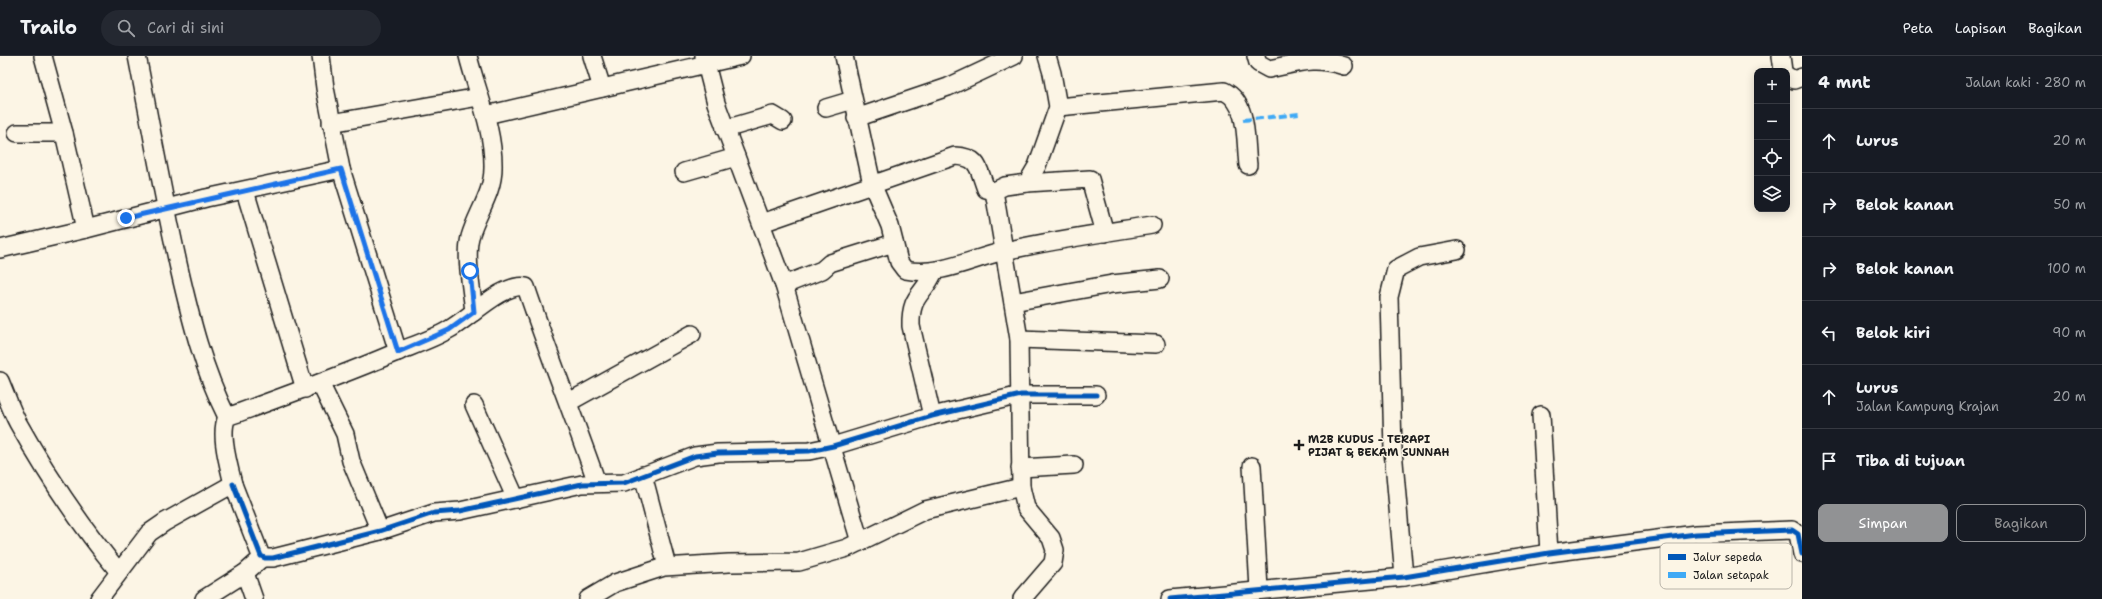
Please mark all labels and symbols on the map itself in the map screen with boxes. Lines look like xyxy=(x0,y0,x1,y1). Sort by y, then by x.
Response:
route end xyxy=(117,209,135,227)
route start xyxy=(461,262,479,280)
place label: M2B KUDUS - TERAPI PIJAT & BEKAM SUNNAH xyxy=(1308,432,1450,460)
marker: M2B KUDUS - TERAPI PIJAT & BEKAM SUNNAH xyxy=(1293,439,1305,451)
legend xyxy=(1660,543,1792,589)
text: Jalur sepeda xyxy=(1693,550,1762,565)
text: Jalan setapak xyxy=(1693,568,1769,583)

